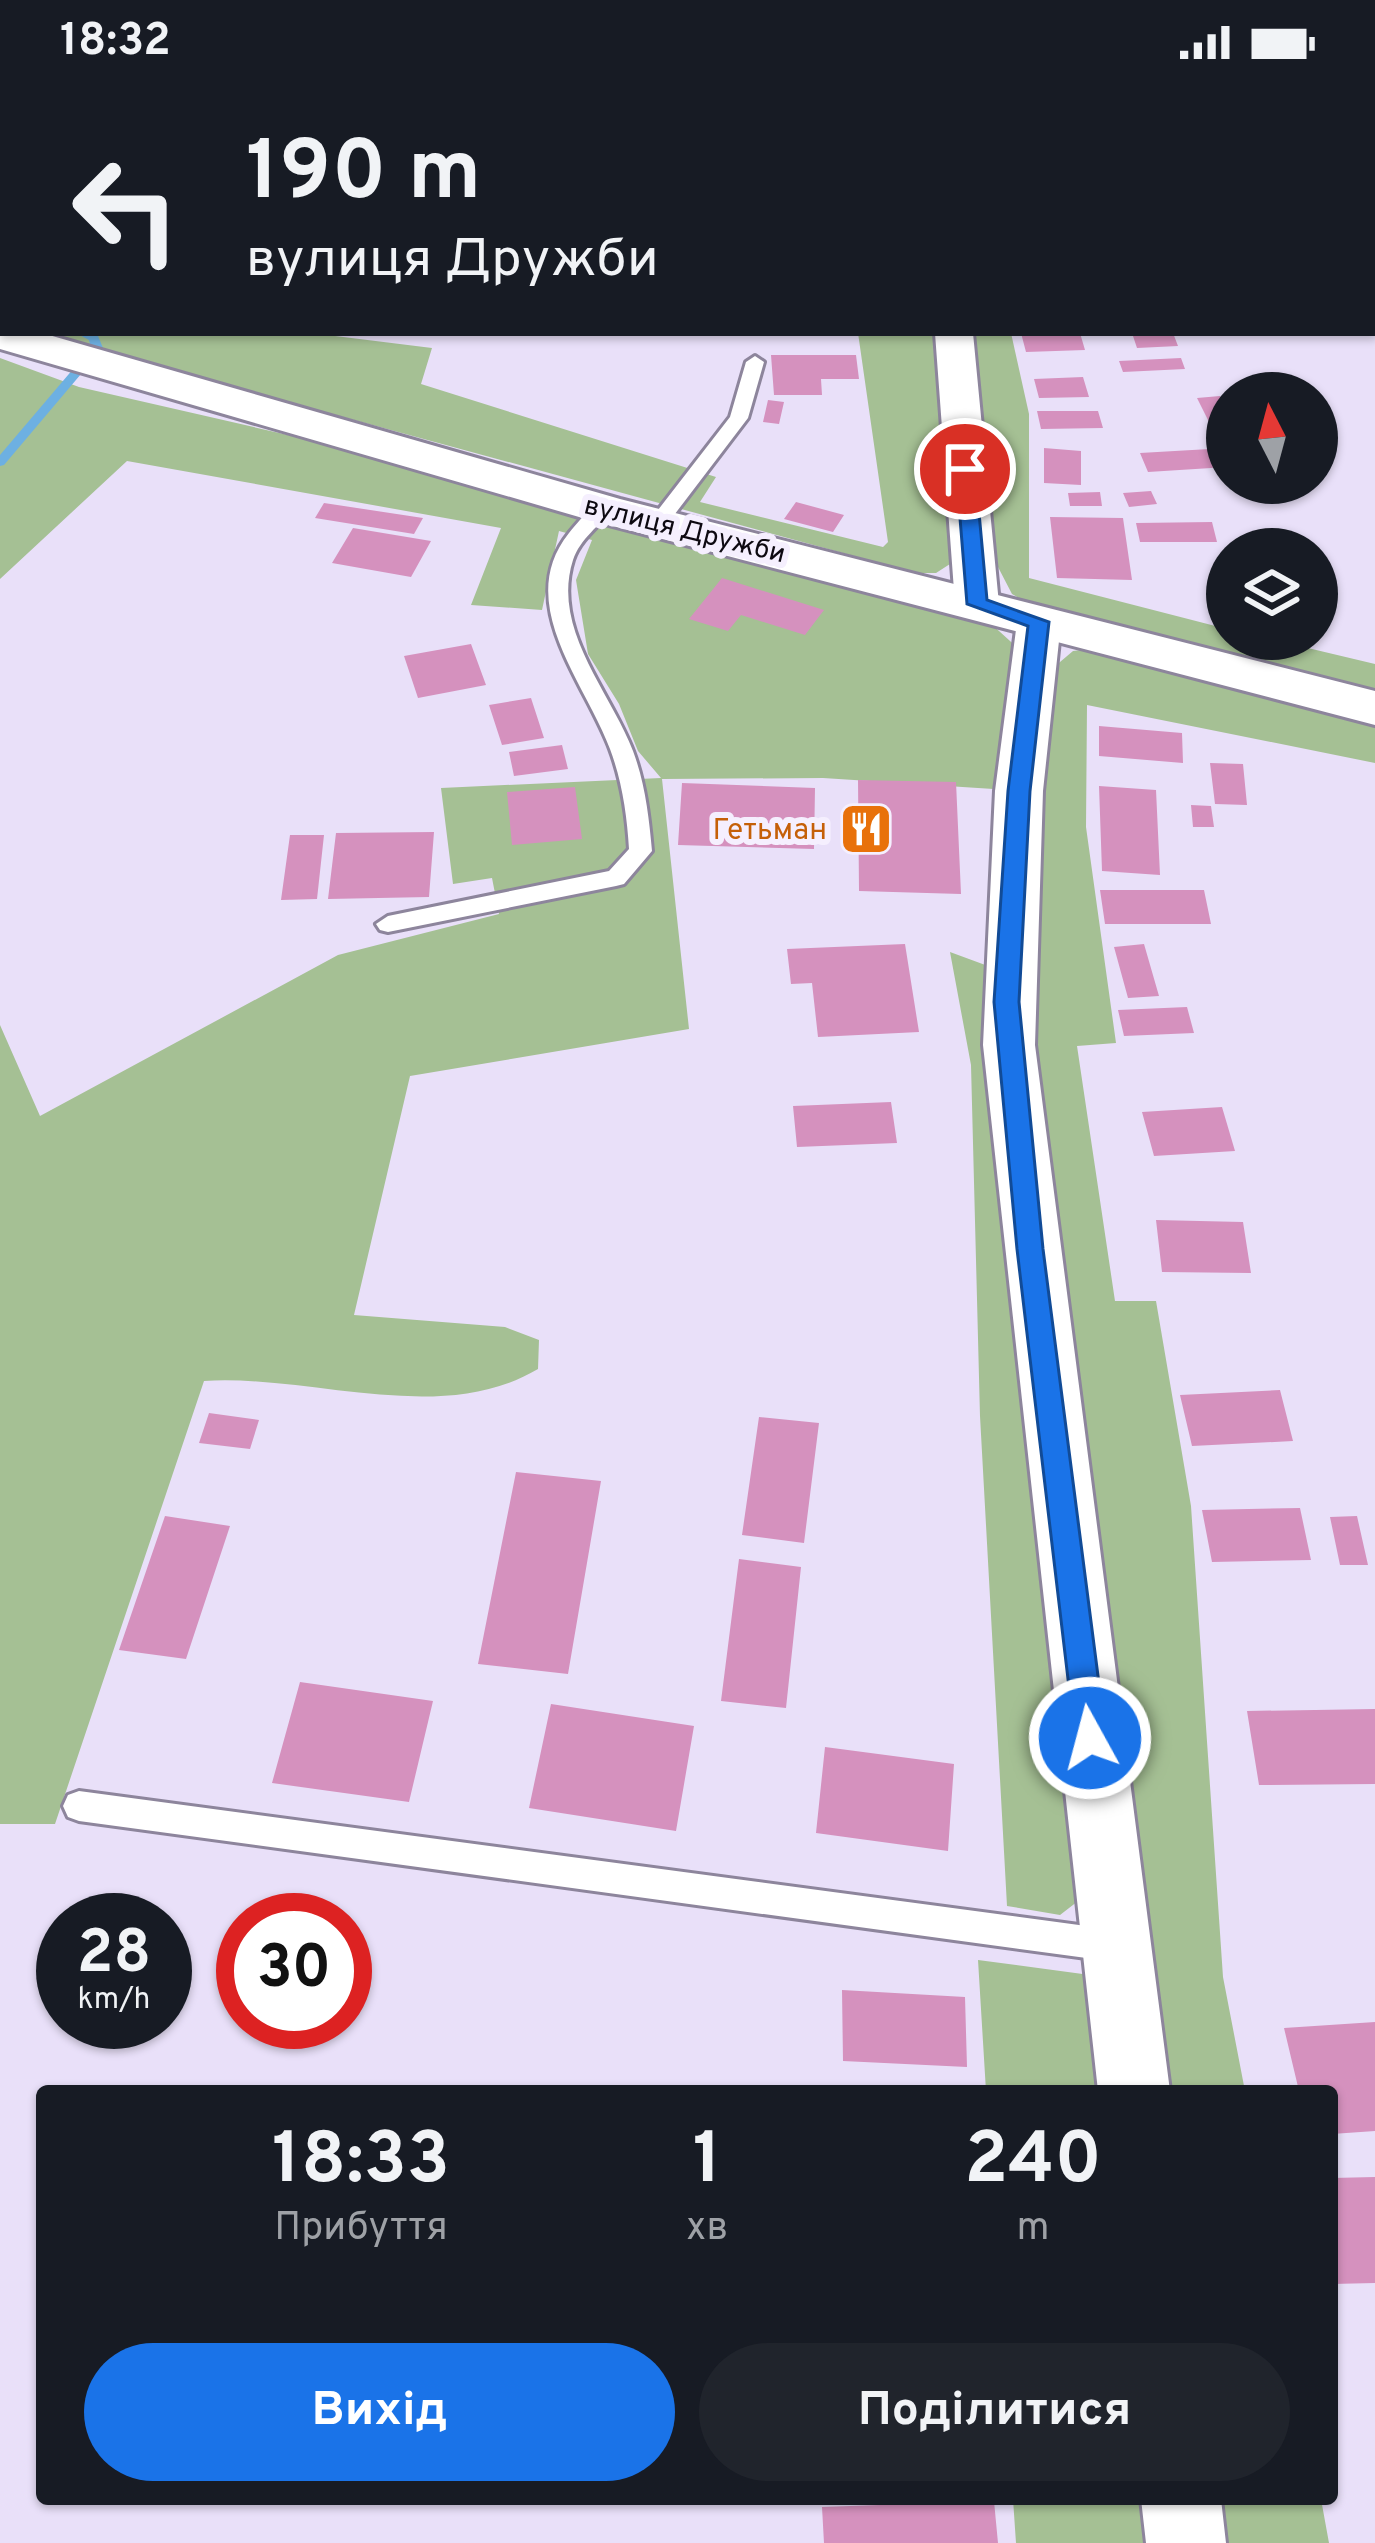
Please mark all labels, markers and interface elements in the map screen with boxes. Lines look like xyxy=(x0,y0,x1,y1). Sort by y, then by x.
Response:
text: 18:32 xyxy=(60,14,171,71)
text: 190 m xyxy=(246,123,481,229)
icon: left xyxy=(48,132,204,288)
text: вулиця Дружби xyxy=(246,227,659,296)
north arrow xyxy=(1206,372,1338,504)
map controls xyxy=(1206,372,1338,660)
pin xyxy=(914,418,1016,520)
icon: arrive xyxy=(932,436,998,502)
street label: вулиця Дружби xyxy=(580,489,789,572)
button: layers xyxy=(1206,528,1338,660)
restaurant icon: Гетьман xyxy=(838,801,894,857)
place label: Гетьман xyxy=(713,813,827,850)
position arrow xyxy=(1027,1675,1153,1801)
speed limit sign: 30 xyxy=(216,1893,372,2049)
text: 28 xyxy=(77,1918,151,1994)
text: km/h xyxy=(78,1982,150,2019)
text: 18:33 xyxy=(272,2117,450,2209)
text: 1 xyxy=(693,2117,722,2209)
text: 240 xyxy=(964,2117,1102,2209)
text: Прибуття xyxy=(274,2205,448,2254)
text: хв xyxy=(686,2205,728,2254)
text: m xyxy=(1017,2205,1050,2254)
button: Вихід xyxy=(84,2343,675,2481)
button: Поділитися xyxy=(699,2343,1290,2481)

